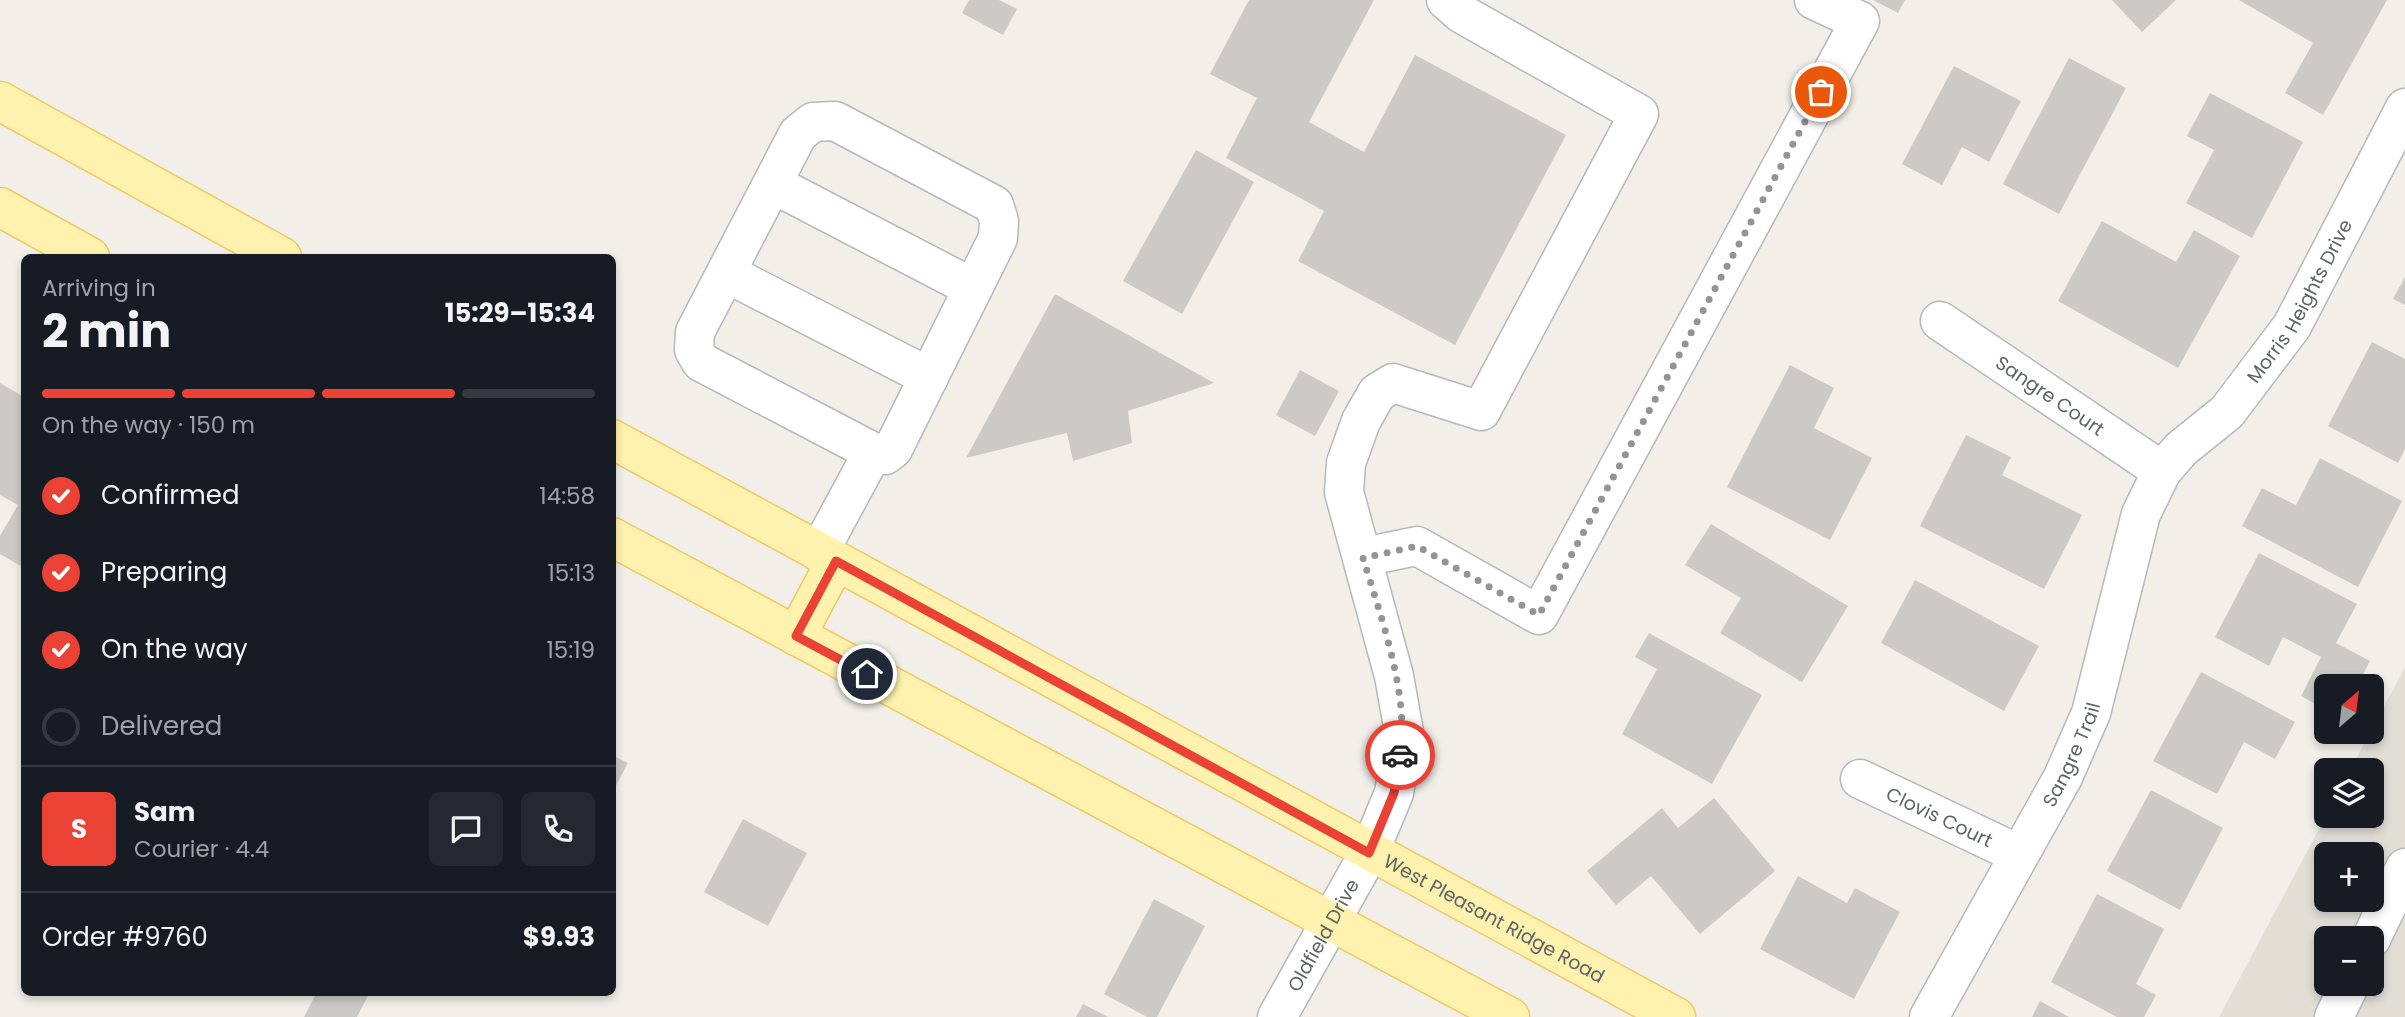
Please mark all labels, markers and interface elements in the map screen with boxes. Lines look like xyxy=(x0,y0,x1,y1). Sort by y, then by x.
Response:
pin xyxy=(1791,62,1851,122)
icon: bag xyxy=(1802,73,1840,111)
street label: Morris Heights Drive xyxy=(2240,214,2359,388)
text: Arriving in xyxy=(42,272,156,304)
text: 15:29–15:34 xyxy=(445,295,595,331)
text: 2 min xyxy=(42,299,171,363)
street label: Sangre Court xyxy=(1990,349,2110,442)
text: On the way · 150 m xyxy=(42,409,255,441)
icon: check xyxy=(42,477,80,515)
text: Confirmed xyxy=(101,477,239,513)
text: 14:58 xyxy=(539,480,595,512)
icon: check xyxy=(42,554,80,592)
text: Preparing xyxy=(101,554,227,590)
text: 15:13 xyxy=(547,557,595,589)
icon: check xyxy=(42,631,80,669)
text: On the way xyxy=(101,631,248,667)
text: 15:19 xyxy=(546,634,595,666)
pin xyxy=(837,644,897,704)
icon: home xyxy=(848,655,886,693)
north arrow xyxy=(2314,674,2384,744)
map controls xyxy=(2314,674,2384,996)
street label: Sangre Trail xyxy=(2036,699,2107,812)
text: Delivered xyxy=(101,708,222,744)
courier xyxy=(1365,720,1435,790)
icon: car xyxy=(1381,736,1419,774)
button: layers xyxy=(2314,758,2384,828)
street label: Clovis Court xyxy=(1882,780,1997,854)
button: chat xyxy=(429,792,503,866)
button: phone xyxy=(521,792,595,866)
text: Sam xyxy=(134,794,195,830)
text: S xyxy=(71,811,87,847)
text: Courier · 4.4 xyxy=(134,833,269,865)
button: + xyxy=(2314,842,2384,912)
street label: West Pleasant Ridge Road xyxy=(1379,847,1610,989)
street label: Oldfield Drive xyxy=(1281,874,1365,996)
text: Order #9760 xyxy=(42,919,208,955)
text: $9.93 xyxy=(523,919,595,955)
button: − xyxy=(2314,926,2384,996)

